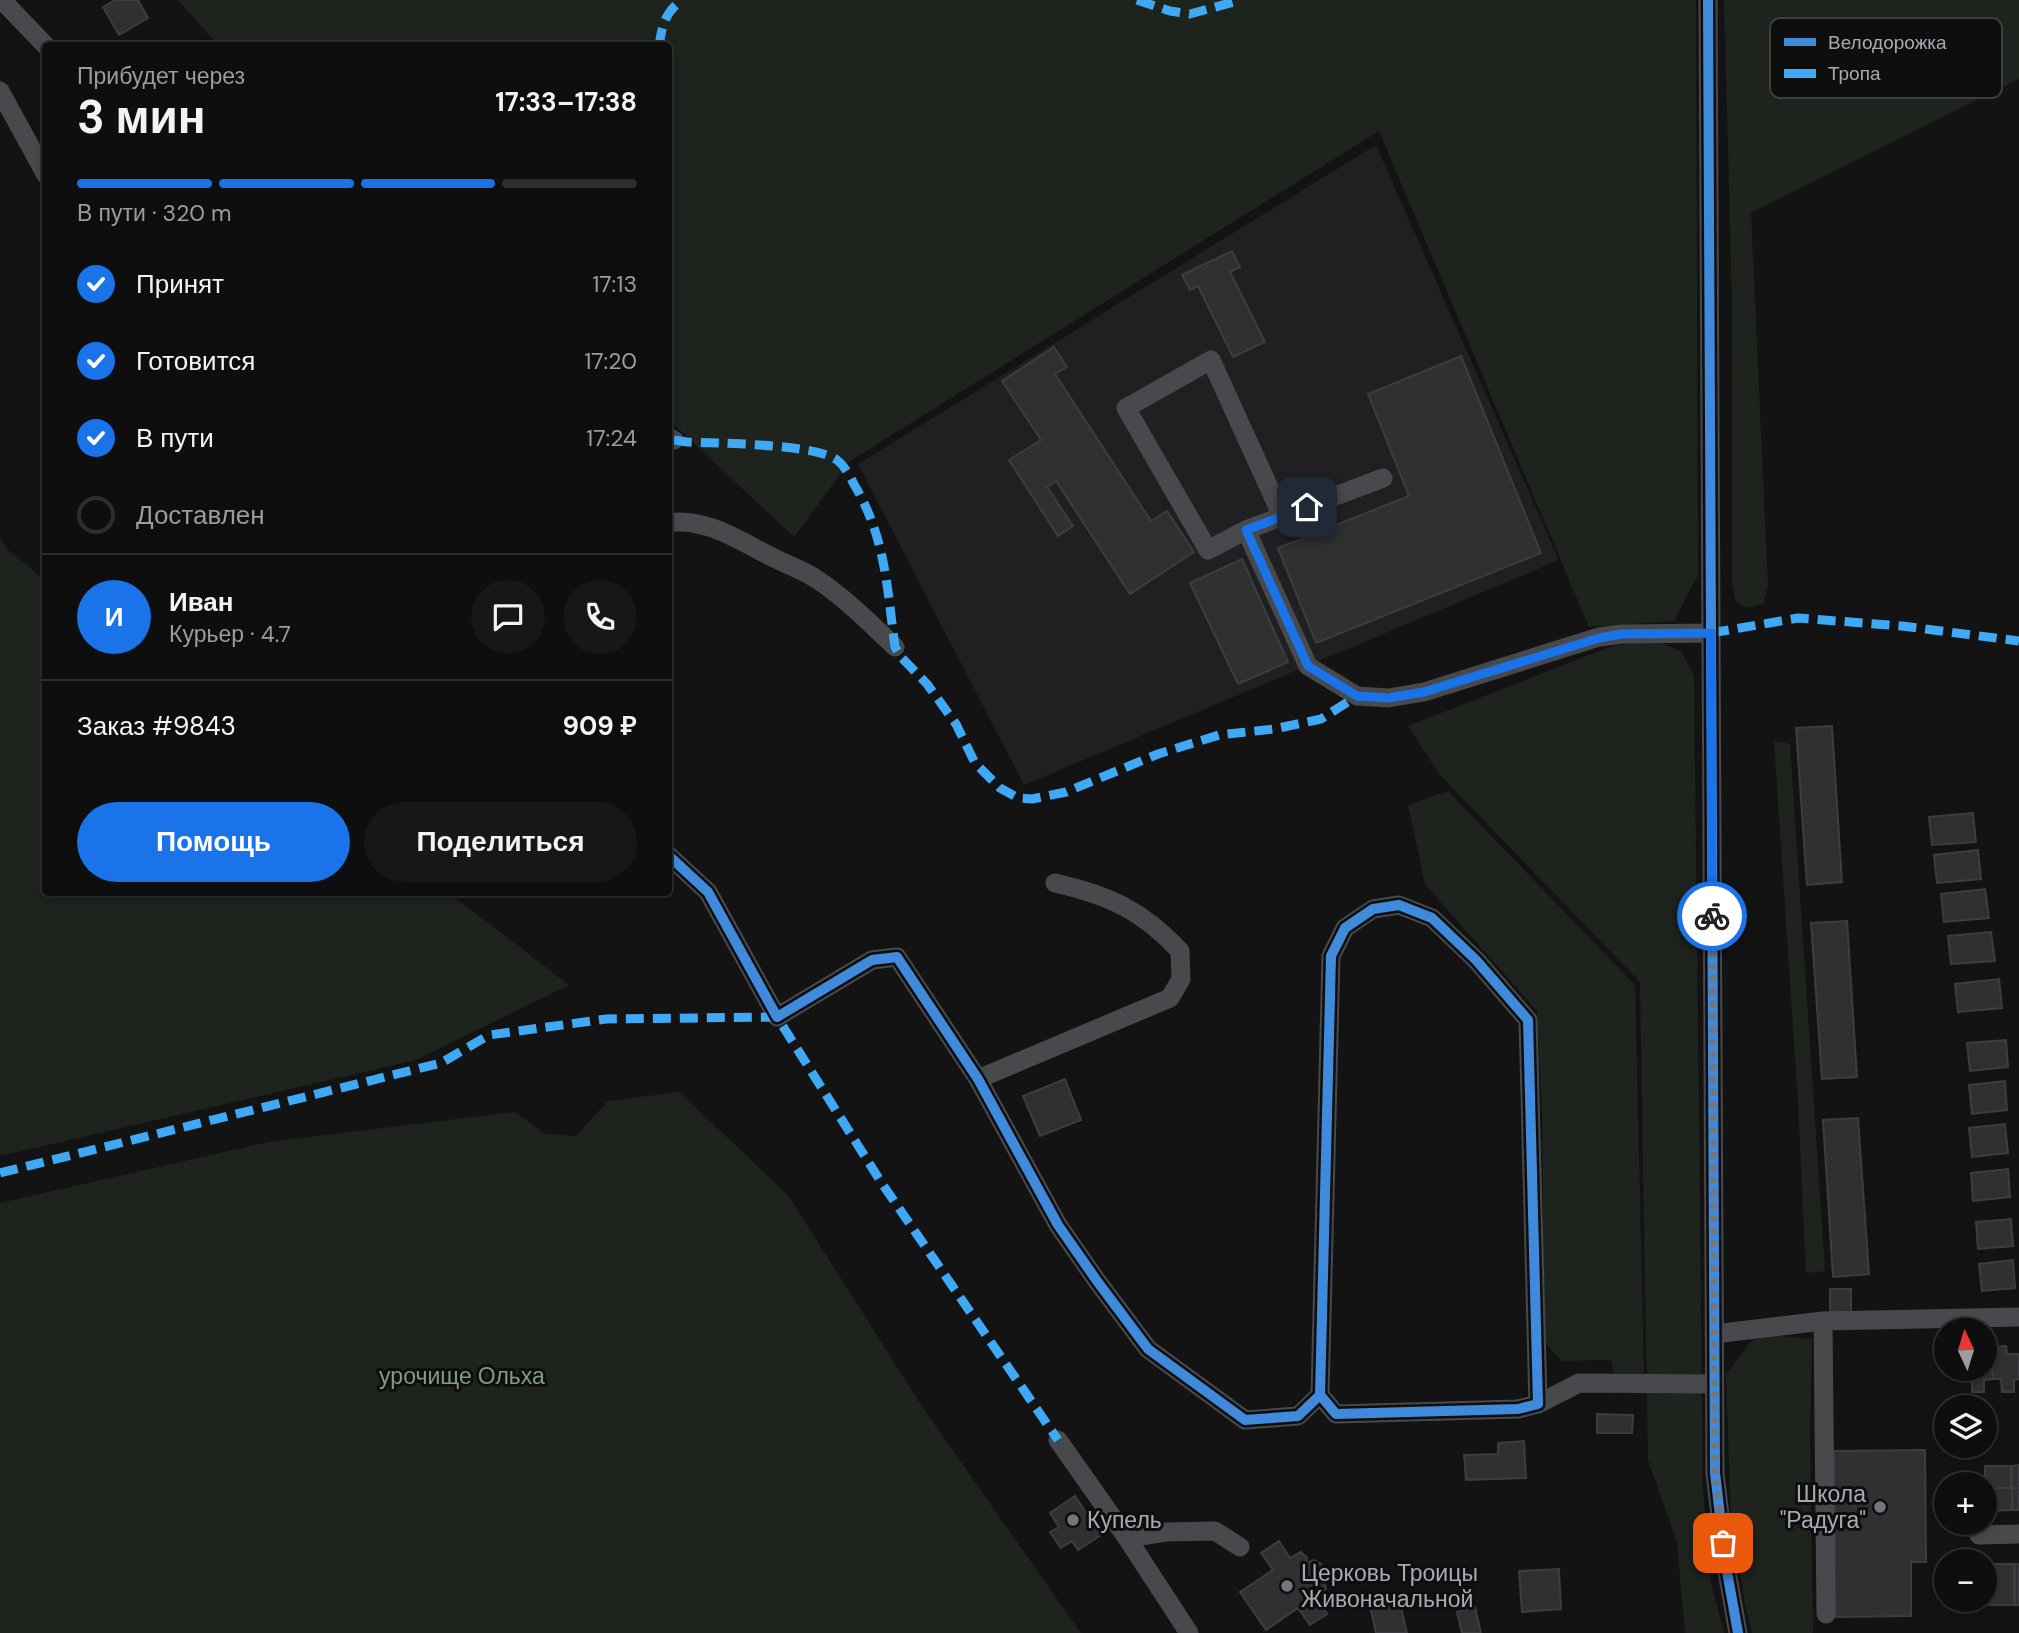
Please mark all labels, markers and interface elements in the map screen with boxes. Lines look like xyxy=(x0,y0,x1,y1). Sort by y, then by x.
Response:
legend xyxy=(1770,18,2002,98)
text: Велодорожка xyxy=(1828,30,1947,55)
text: Прибудет через xyxy=(77,61,245,91)
text: Тропа xyxy=(1828,61,1881,86)
text: 17:33–17:38 xyxy=(495,85,637,119)
text: 3 мин xyxy=(77,87,206,147)
text: В пути · 320 m xyxy=(77,198,232,228)
icon: check xyxy=(77,265,115,303)
text: Принят xyxy=(136,267,224,301)
text: 17:13 xyxy=(592,269,637,299)
icon: check xyxy=(77,342,115,380)
text: Готовится xyxy=(136,344,255,378)
text: 17:20 xyxy=(584,346,637,376)
icon: check xyxy=(77,419,115,457)
text: В пути xyxy=(136,421,214,455)
text: 17:24 xyxy=(586,423,637,453)
pin xyxy=(1277,477,1337,537)
icon: home xyxy=(1288,488,1326,526)
text: Доставлен xyxy=(136,498,265,532)
button: chat xyxy=(471,580,545,654)
button: phone xyxy=(563,580,637,654)
text: Иван xyxy=(169,585,234,619)
text: И xyxy=(105,600,123,634)
text: Курьер · 4.7 xyxy=(169,619,291,649)
text: Заказ #9843 xyxy=(77,709,236,743)
text: 909 ₽ xyxy=(563,709,637,743)
button: Помощь xyxy=(77,802,350,882)
button: Поделиться xyxy=(364,802,637,882)
courier xyxy=(1677,881,1747,951)
icon: bike xyxy=(1693,897,1731,935)
north arrow xyxy=(1934,1318,1997,1381)
map controls xyxy=(1934,1318,1997,1612)
park label: урочище Ольха xyxy=(379,1361,545,1391)
button: layers xyxy=(1934,1395,1997,1458)
button: + xyxy=(1934,1472,1997,1535)
place label: Школа "Радуга" xyxy=(1780,1479,1866,1535)
marker: Школа "Радуга" xyxy=(1872,1499,1888,1515)
place label: Купель xyxy=(1087,1505,1162,1535)
marker: Купель xyxy=(1065,1512,1081,1528)
pin xyxy=(1693,1513,1753,1573)
icon: bag xyxy=(1704,1524,1742,1562)
button: − xyxy=(1934,1549,1997,1612)
place label: Церковь Троицы Живоначальной xyxy=(1301,1558,1478,1614)
marker: Церковь Троицы Живоначальной xyxy=(1279,1578,1295,1594)

